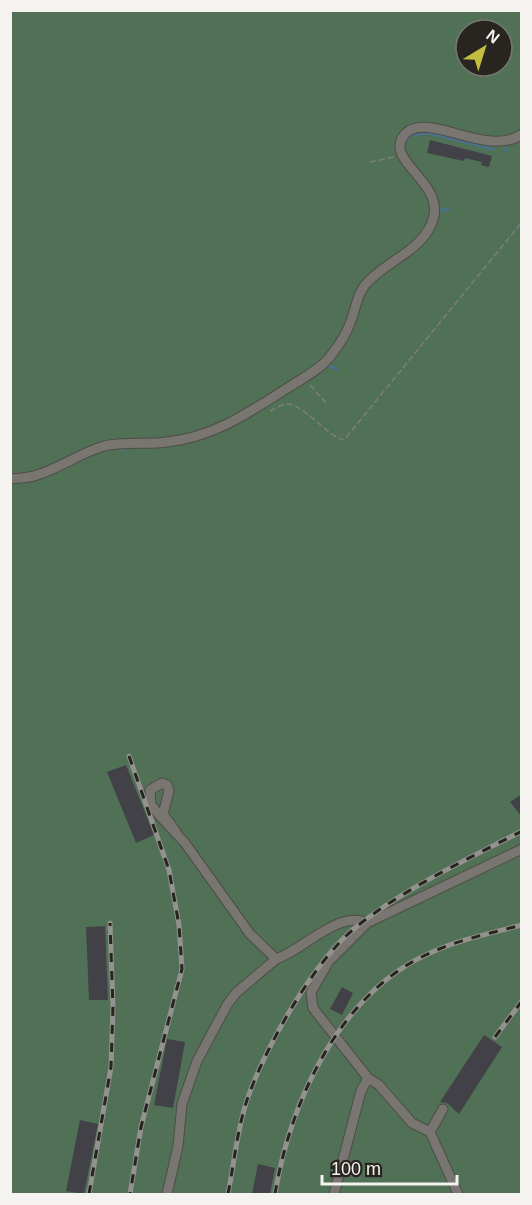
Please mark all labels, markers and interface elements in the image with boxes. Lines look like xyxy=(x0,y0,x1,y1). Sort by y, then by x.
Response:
north arrow xyxy=(454,18,514,78)
text: N xyxy=(483,26,503,47)
scale bar xyxy=(322,1148,457,1186)
text: 100 m xyxy=(331,1159,381,1179)

